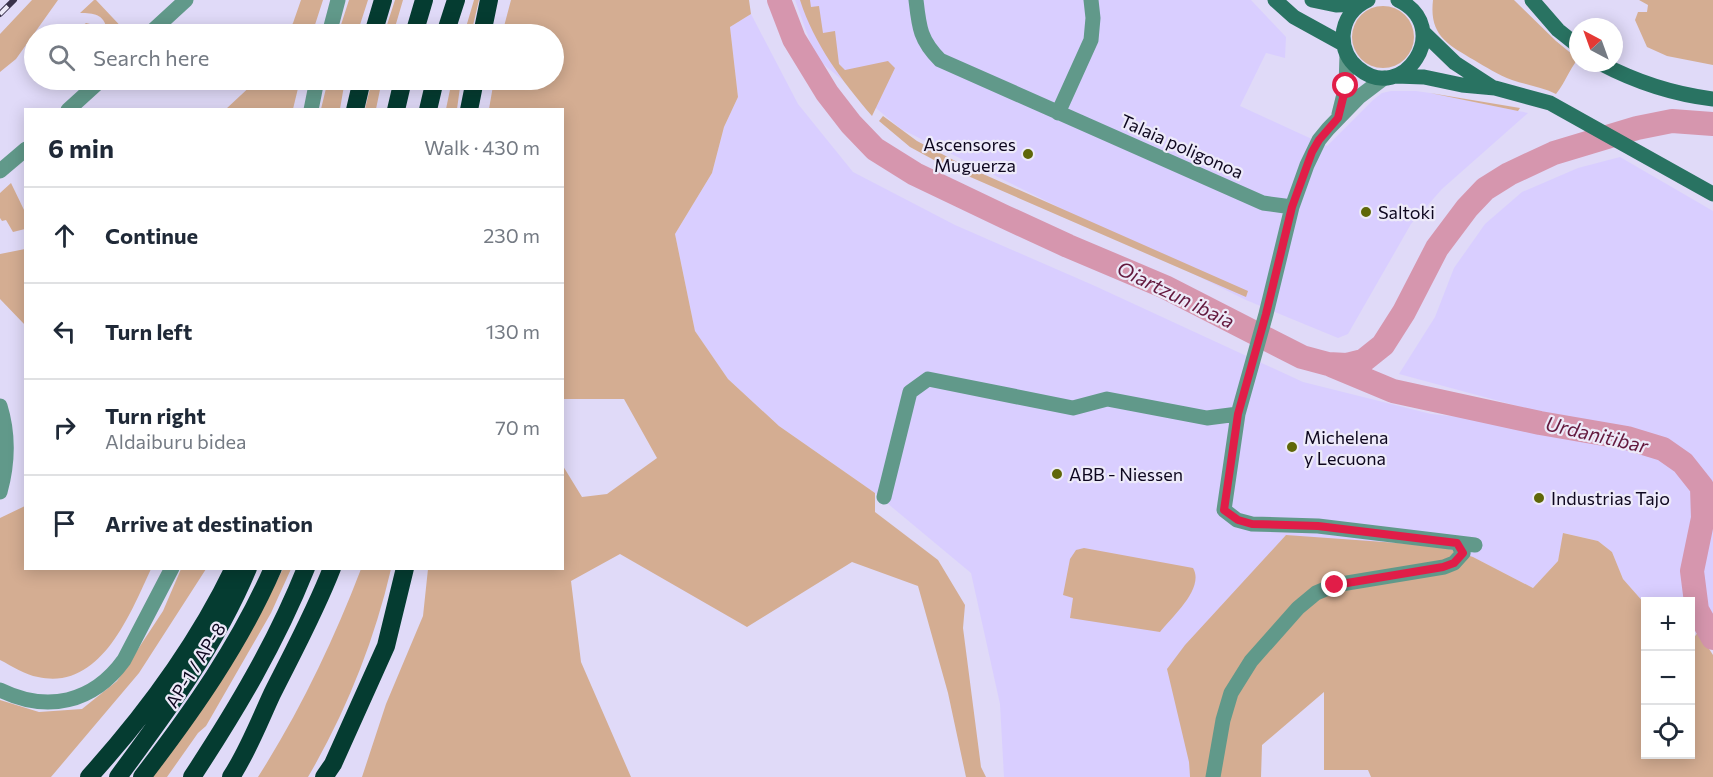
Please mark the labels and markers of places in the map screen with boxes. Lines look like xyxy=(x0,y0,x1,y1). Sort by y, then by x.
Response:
place label: Ascensores Muguerza xyxy=(923,133,1016,176)
marker: Ascensores Muguerza xyxy=(1021,147,1035,161)
place label: Saltoki xyxy=(1378,201,1435,223)
marker: Saltoki xyxy=(1359,205,1373,219)
place label: Michelena y Lecuona xyxy=(1304,426,1388,469)
marker: Michelena y Lecuona xyxy=(1285,440,1299,454)
place label: ABB - Niessen xyxy=(1069,463,1183,485)
marker: ABB - Niessen xyxy=(1050,467,1064,481)
place label: Industrias Tajo xyxy=(1551,487,1670,509)
marker: Industrias Tajo xyxy=(1532,491,1546,505)

